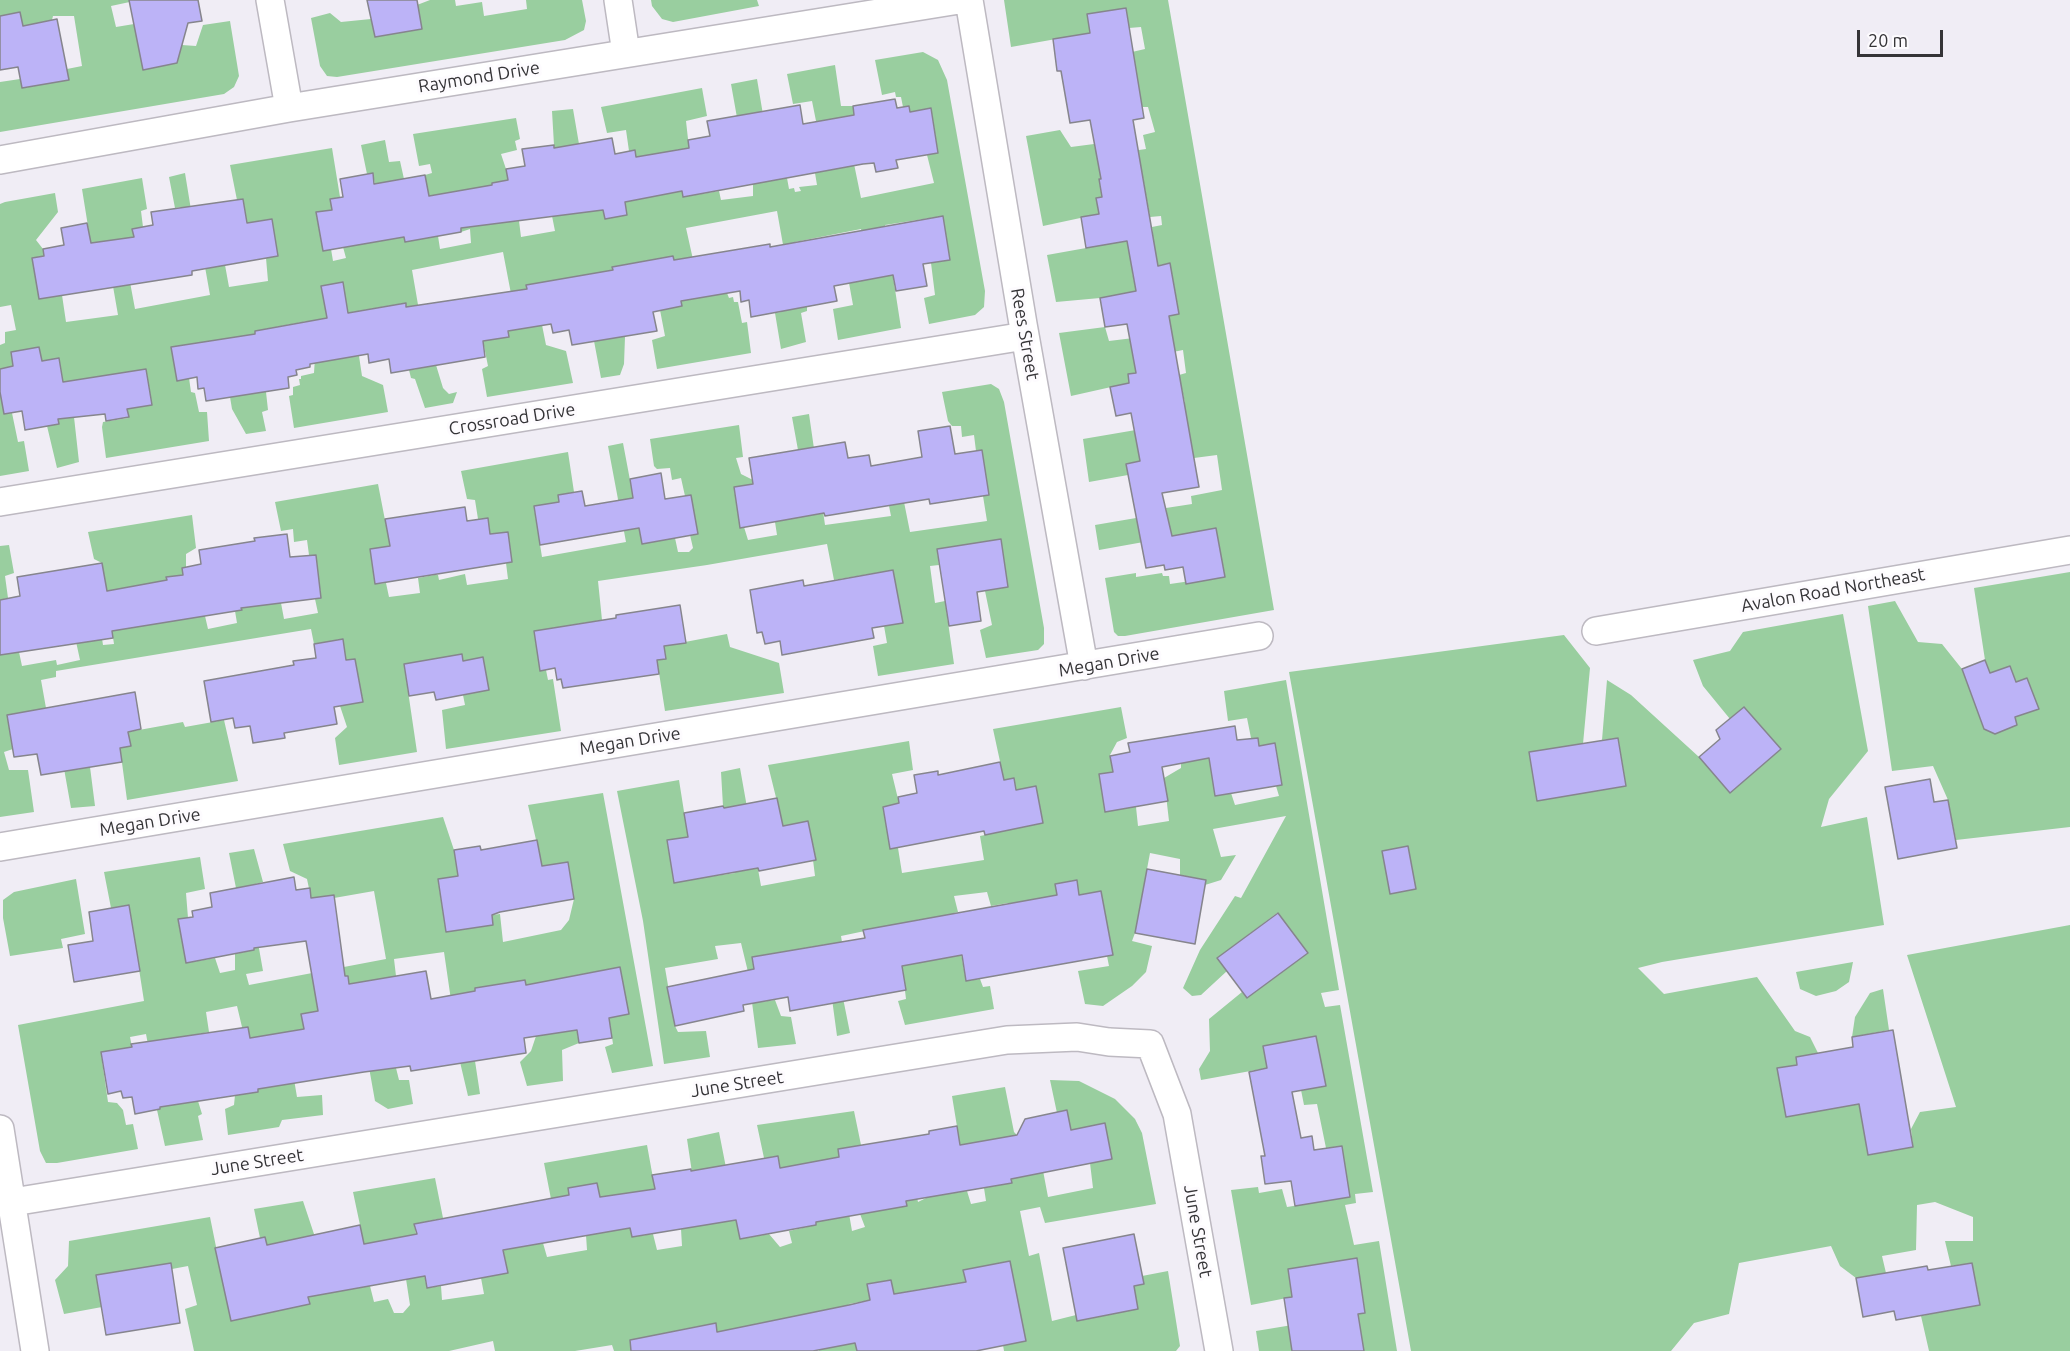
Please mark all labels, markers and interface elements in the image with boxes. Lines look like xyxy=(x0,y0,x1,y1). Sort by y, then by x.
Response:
scale bar xyxy=(1860,18,1946,56)
text: 20 m xyxy=(1868,30,1908,50)
street label: Raymond Drive xyxy=(417,57,541,97)
street label: Rees Street xyxy=(1006,286,1044,382)
street label: Crossroad Drive xyxy=(447,398,577,440)
street label: Avalon Road Northeast xyxy=(1739,563,1927,617)
street label: Megan Drive xyxy=(1057,642,1161,682)
street label: Megan Drive xyxy=(578,722,682,760)
street label: Megan Drive xyxy=(98,803,202,841)
street label: June Street xyxy=(689,1066,785,1102)
street label: June Street xyxy=(209,1144,305,1180)
street label: June Street xyxy=(1179,1183,1217,1279)

